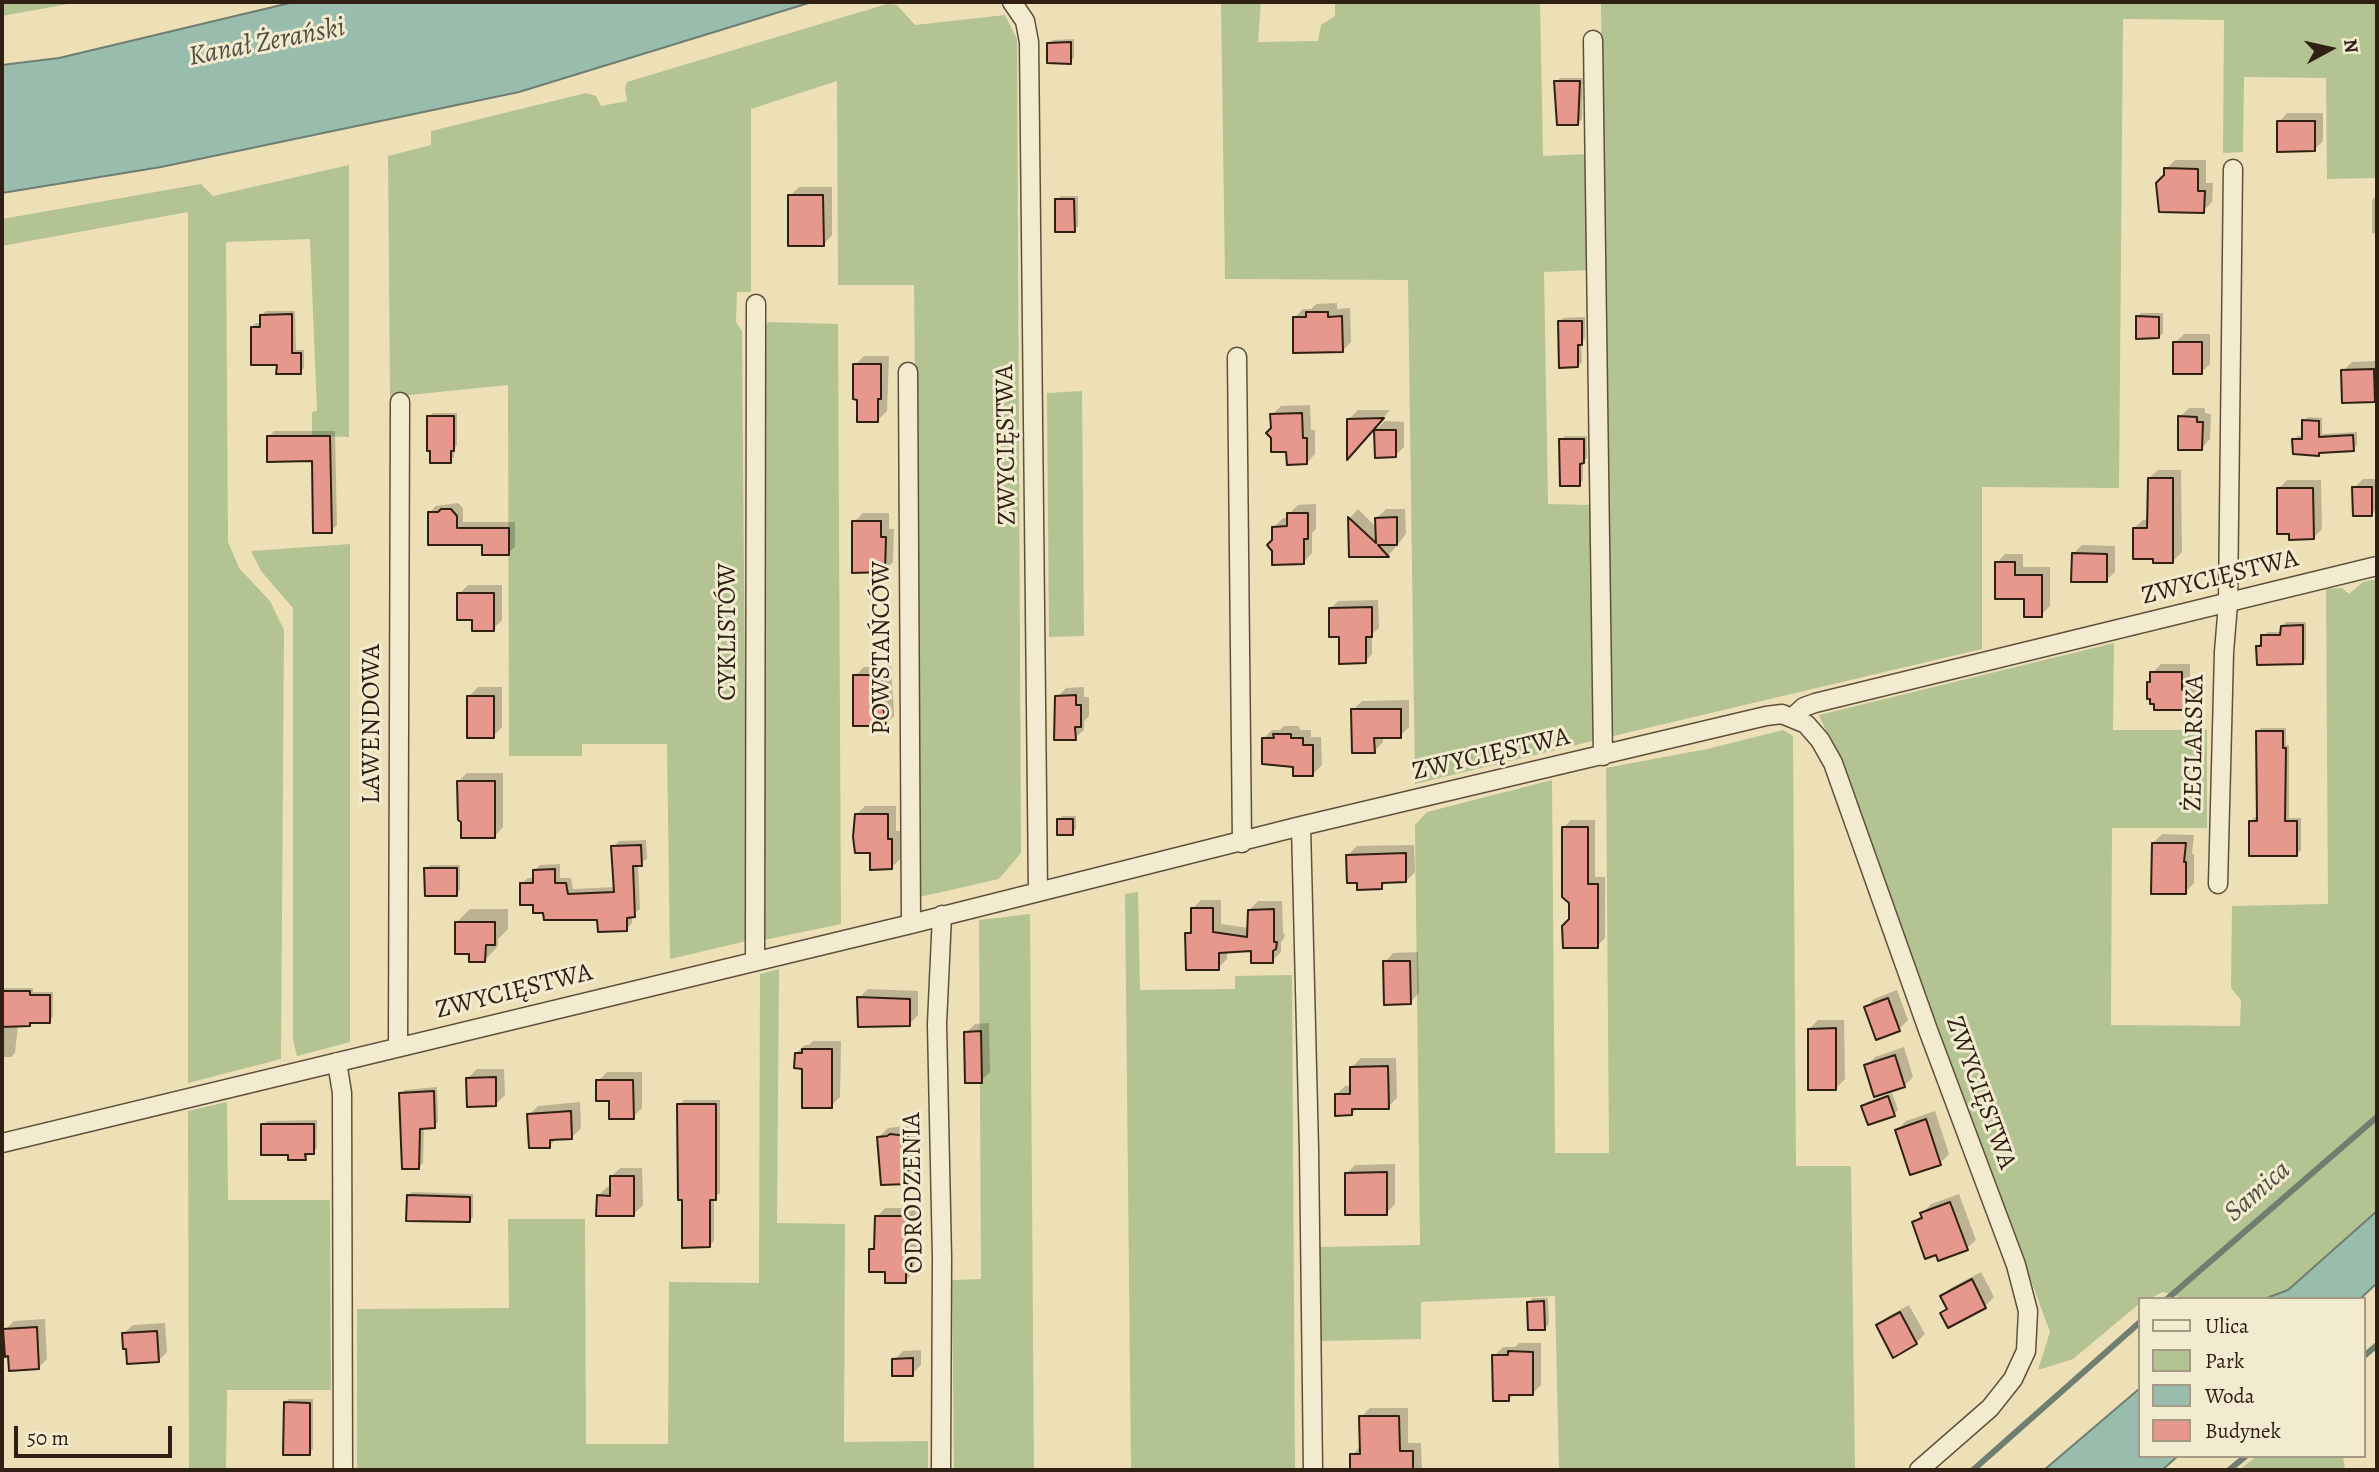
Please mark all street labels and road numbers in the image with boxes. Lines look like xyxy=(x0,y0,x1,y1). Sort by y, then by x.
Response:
street label: ZWYCIĘSTWA xyxy=(990,364,1024,526)
street label: ZWYCIĘSTWA xyxy=(2138,543,2302,613)
street label: POWSTAŃCÓW xyxy=(867,561,899,735)
street label: CYKLISTÓW xyxy=(713,563,745,701)
street label: LAWENDOWA xyxy=(357,644,389,804)
street label: ŻEGLARSKA xyxy=(2178,674,2212,812)
street label: ZWYCIĘSTWA xyxy=(1409,722,1573,788)
street label: ZWYCIĘSTWA xyxy=(432,957,596,1027)
street label: ZWYCIĘSTWA xyxy=(1938,1012,2022,1174)
street label: ODRODZENIA xyxy=(897,1112,931,1274)

